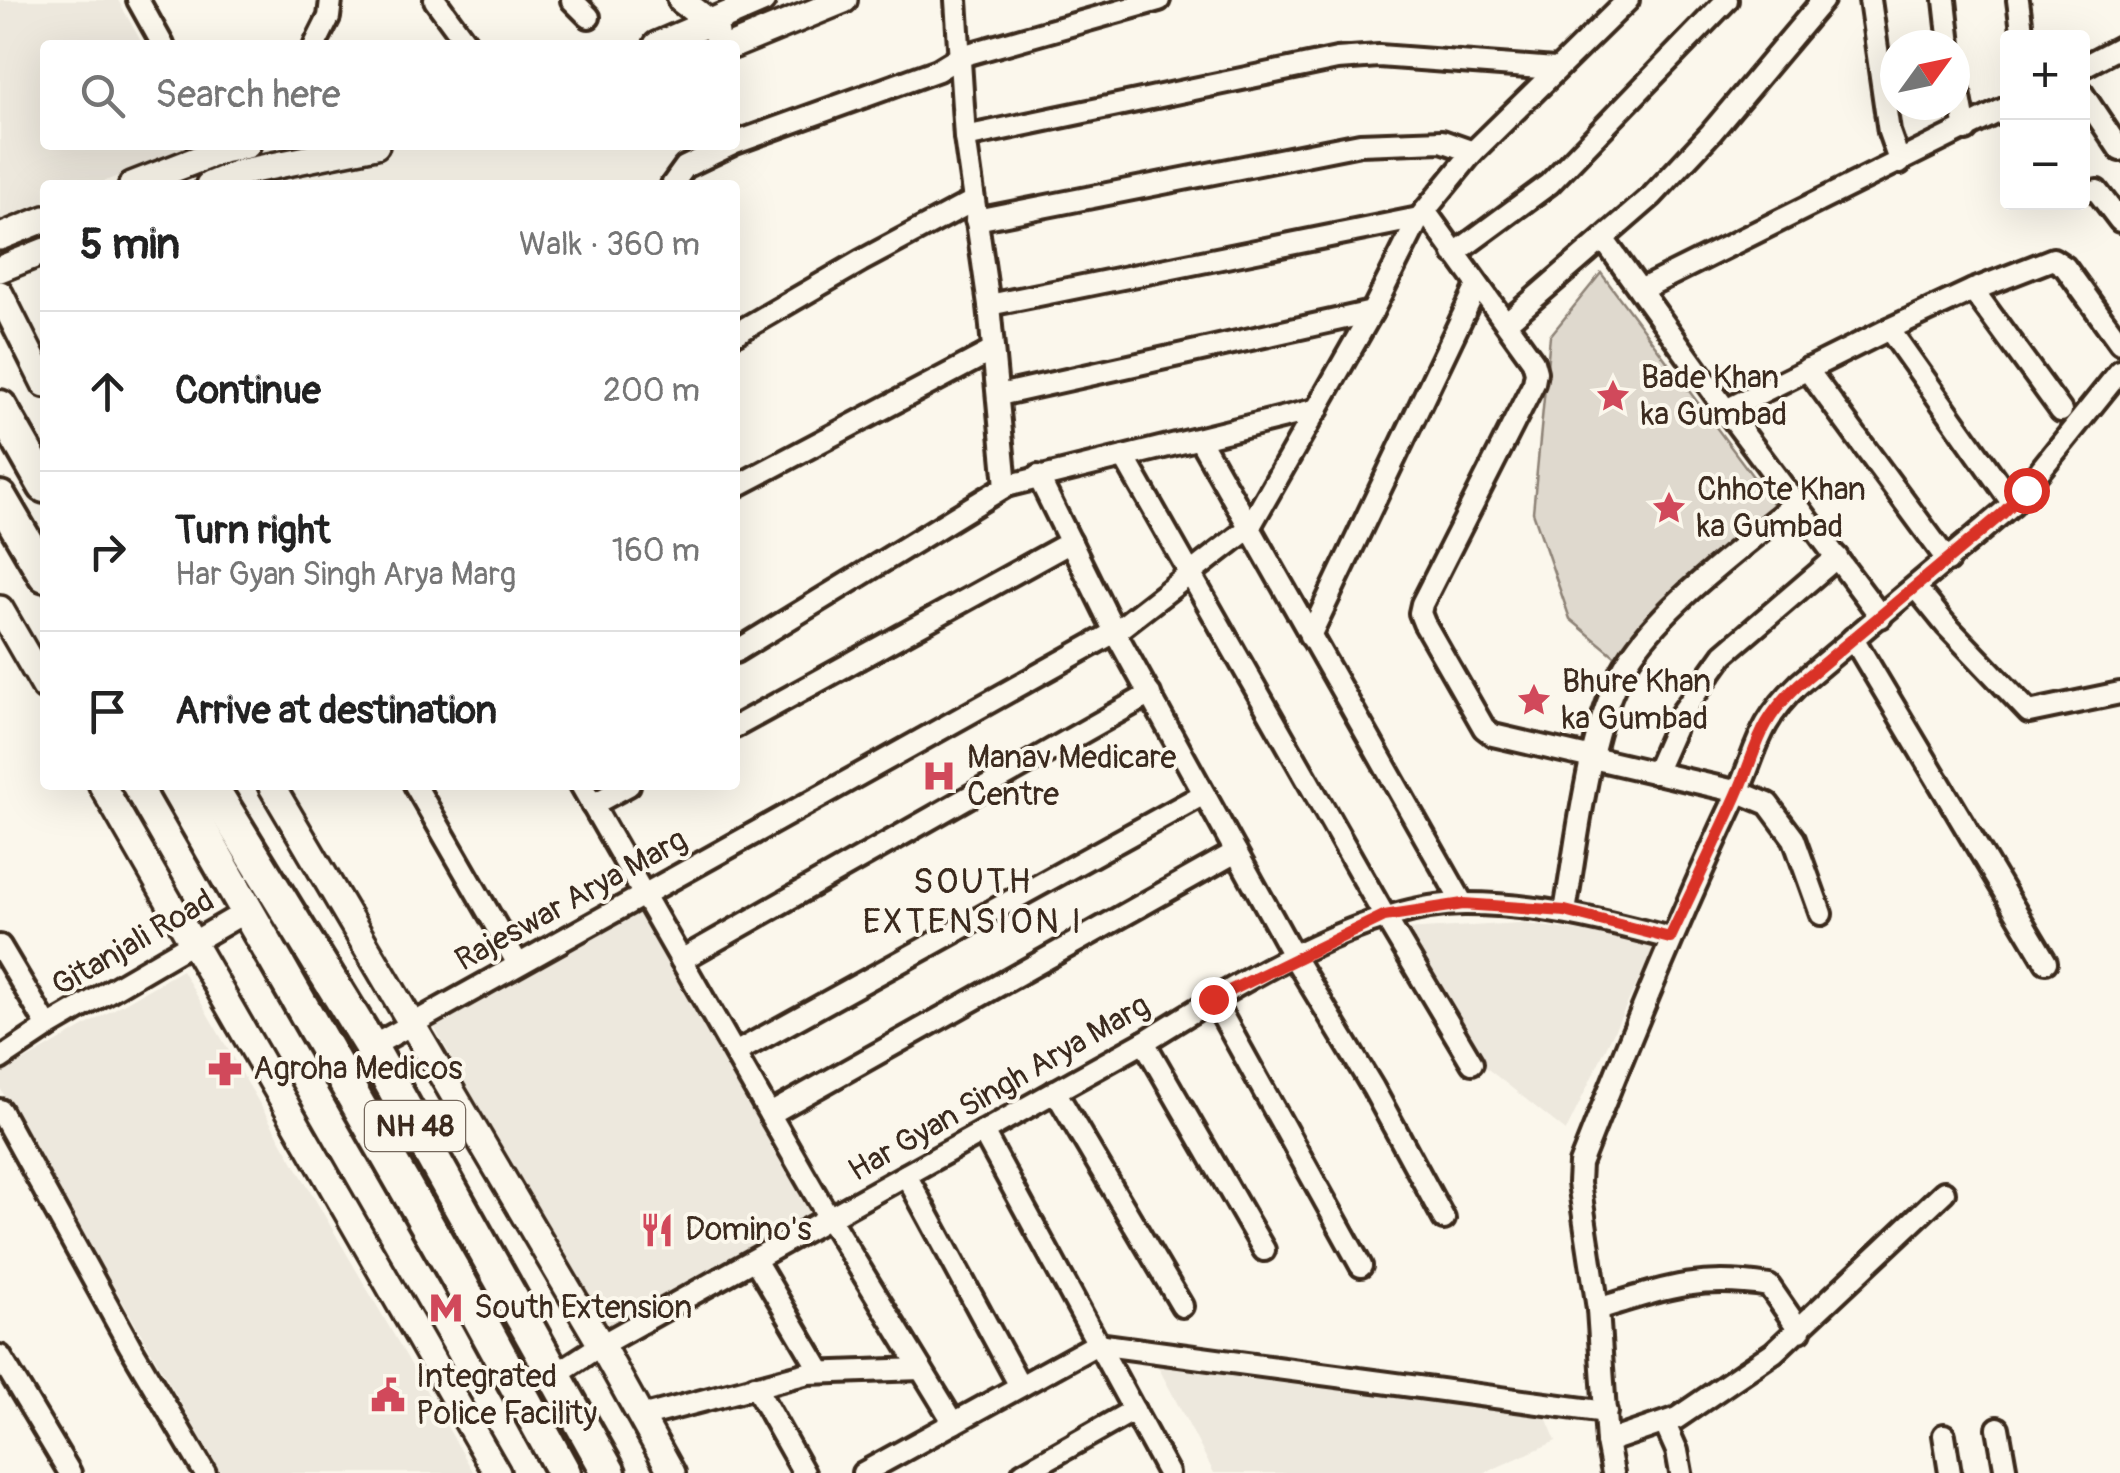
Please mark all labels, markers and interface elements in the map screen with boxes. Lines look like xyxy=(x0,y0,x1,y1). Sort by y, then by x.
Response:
north arrow xyxy=(1880,30,1970,120)
map controls xyxy=(2000,30,2090,210)
button: + xyxy=(2000,30,2090,120)
search box xyxy=(40,40,740,150)
icon: search xyxy=(75,68,130,123)
text: Search here xyxy=(155,71,341,119)
button: − xyxy=(2000,120,2090,210)
text: 5 min xyxy=(80,219,180,271)
text: Walk · 360 m xyxy=(519,225,700,265)
place label: Bade Khan ka Gumbad xyxy=(1641,358,1787,435)
icon: ahead xyxy=(80,364,135,419)
text: Continue xyxy=(175,367,321,415)
text: 200 m xyxy=(603,371,700,411)
place icon: Bade Khan ka Gumbad xyxy=(1594,377,1632,415)
route start xyxy=(2004,468,2050,514)
place label: Chhote Khan ka Gumbad xyxy=(1697,470,1866,547)
place icon: Chhote Khan ka Gumbad xyxy=(1650,489,1688,527)
text: Turn right xyxy=(175,507,330,555)
icon: right xyxy=(80,524,135,579)
text: 160 m xyxy=(612,531,700,571)
text: Har Gyan Singh Arya Marg xyxy=(175,555,516,595)
place label: Bhure Khan ka Gumbad xyxy=(1562,662,1711,739)
place icon: Bhure Khan ka Gumbad xyxy=(1515,681,1553,719)
icon: arrive xyxy=(80,684,135,739)
text: Arrive at destination xyxy=(175,687,497,735)
place label: Manav Medicare Centre xyxy=(967,738,1176,815)
hospital icon: Manav Medicare Centre xyxy=(920,757,958,795)
street label: Rajeswar Arya Marg xyxy=(448,820,694,980)
district label: SOUTH EXTENSION I xyxy=(862,860,1084,944)
street label: Gitanjali Road xyxy=(45,881,221,1005)
route end xyxy=(1191,977,1237,1023)
street label: Har Gyan Singh Arya Marg xyxy=(841,985,1157,1191)
place label: Agroha Medicos xyxy=(253,1049,463,1089)
pharmacy icon: Agroha Medicos xyxy=(206,1050,244,1088)
road number: NH 48 xyxy=(365,1101,465,1151)
place label: Domino's xyxy=(685,1210,812,1250)
restaurant icon: Domino's xyxy=(638,1211,676,1249)
place label: South Extension xyxy=(474,1288,692,1328)
metro station icon: South Extension xyxy=(427,1289,465,1327)
place label: Integrated Police Facility xyxy=(416,1357,598,1434)
public building icon: Integrated Police Facility xyxy=(369,1376,407,1414)

